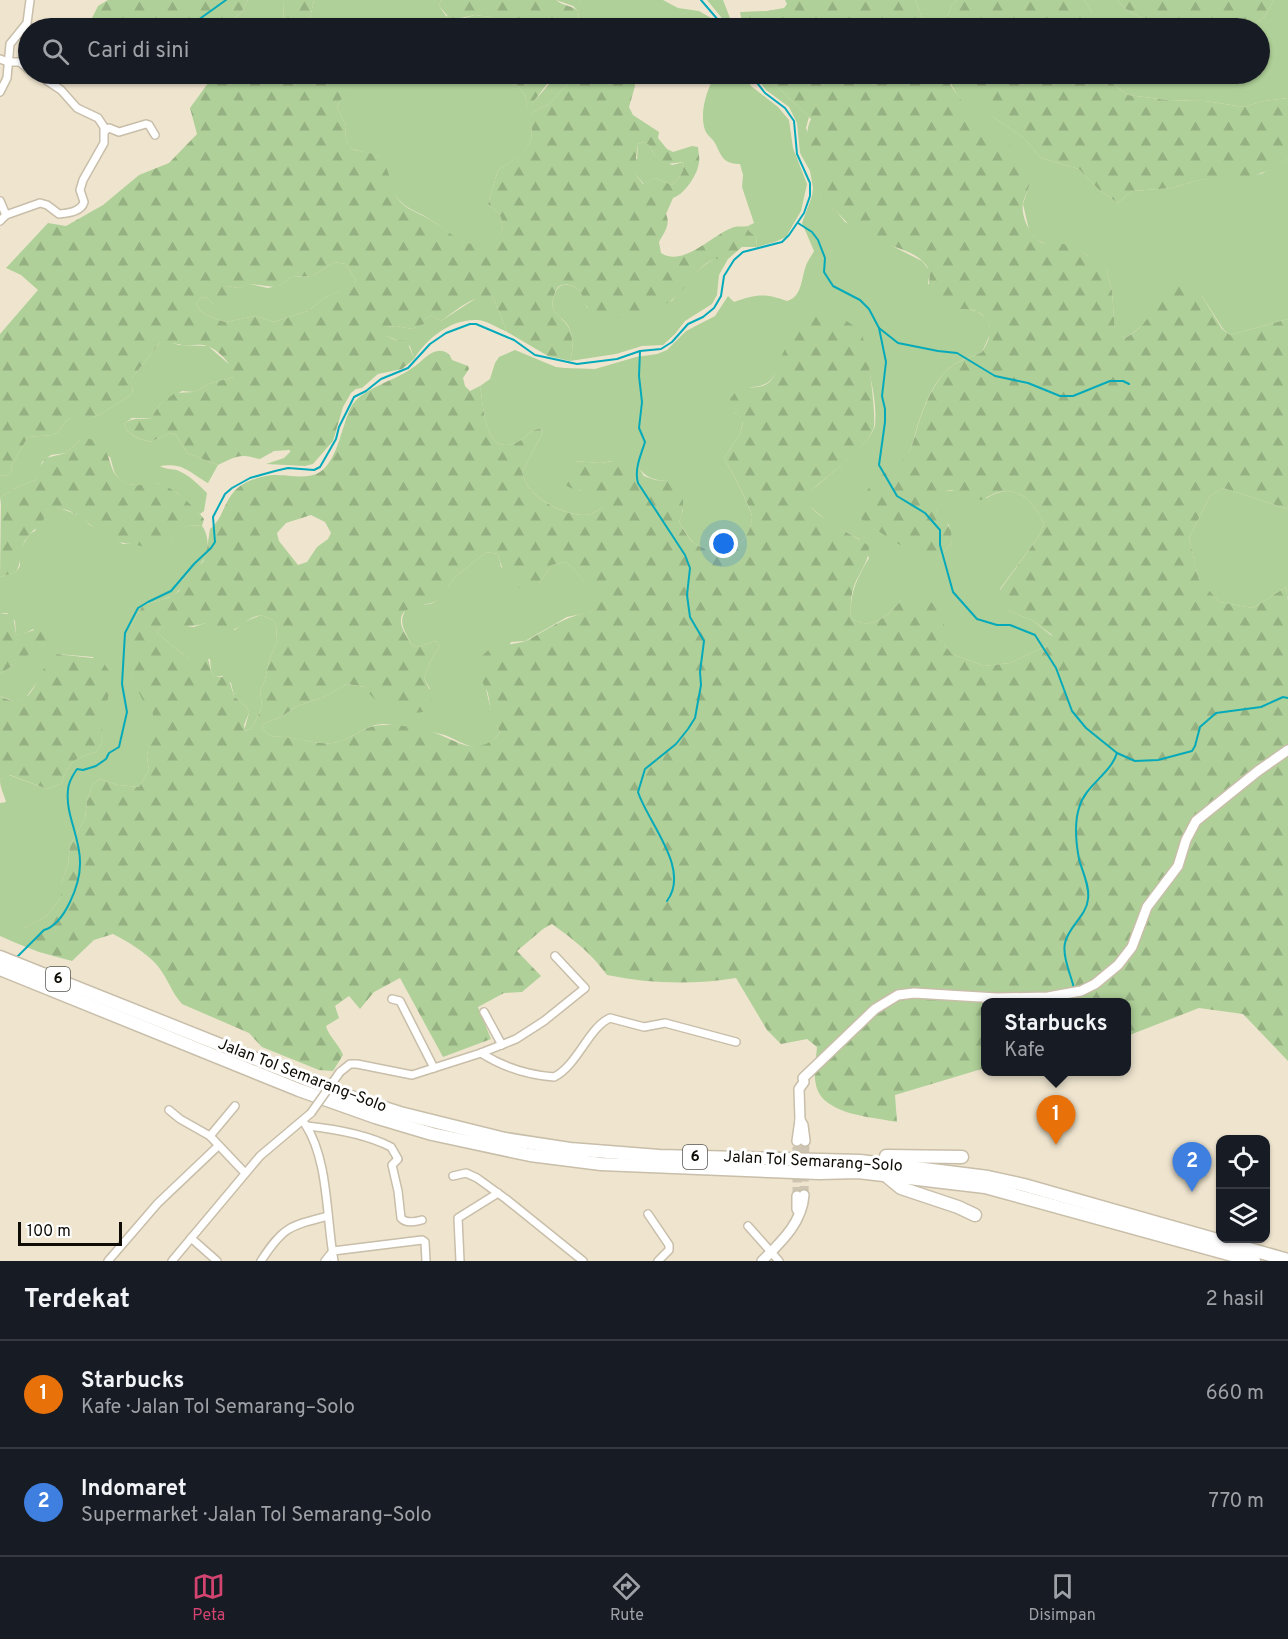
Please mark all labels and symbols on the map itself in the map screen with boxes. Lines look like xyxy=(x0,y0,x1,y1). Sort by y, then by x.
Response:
your location xyxy=(709,529,738,558)
road number: 6 xyxy=(46,967,70,991)
street label: Jalan Tol Semarang–Solo xyxy=(215,1035,389,1117)
pin: 1 xyxy=(1036,1096,1076,1145)
pin: 2 xyxy=(1172,1142,1212,1192)
road number: 6 xyxy=(683,1145,707,1169)
street label: Jalan Tol Semarang–Solo xyxy=(723,1147,903,1177)
scale bar xyxy=(18,1219,122,1246)

